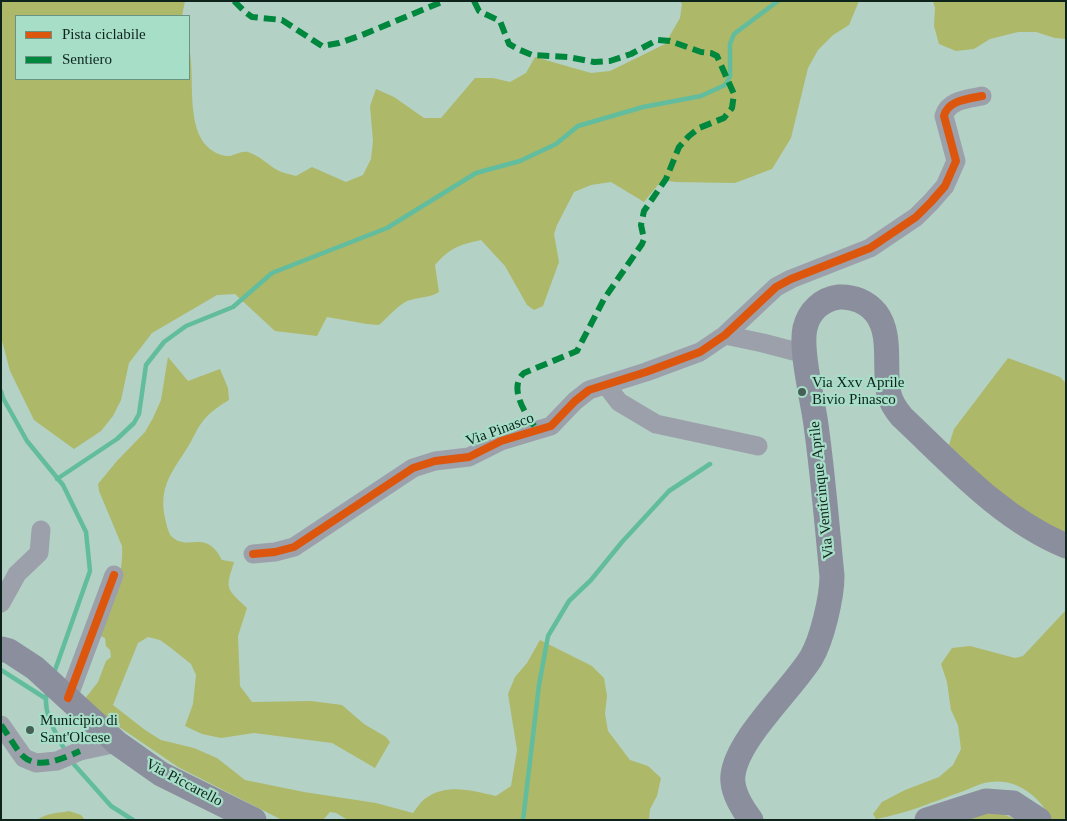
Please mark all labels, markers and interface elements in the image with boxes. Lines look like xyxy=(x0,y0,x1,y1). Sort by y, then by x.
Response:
legend xyxy=(15,15,190,80)
text: Pista ciclabile xyxy=(62,26,146,42)
text: Sentiero xyxy=(62,51,112,67)
place label: Via Xxv Aprile Bivio Pinasco xyxy=(812,374,904,409)
marker: Via Xxv Aprile Bivio Pinasco xyxy=(796,386,808,398)
street label: Via Pinasco xyxy=(463,409,537,451)
street label: Via Venticinque Aprile xyxy=(806,420,838,560)
place label: Municipio di Sant'Olcese xyxy=(40,712,118,747)
marker: Municipio di Sant'Olcese xyxy=(24,724,36,736)
street label: Via Piccarello xyxy=(142,755,226,811)

